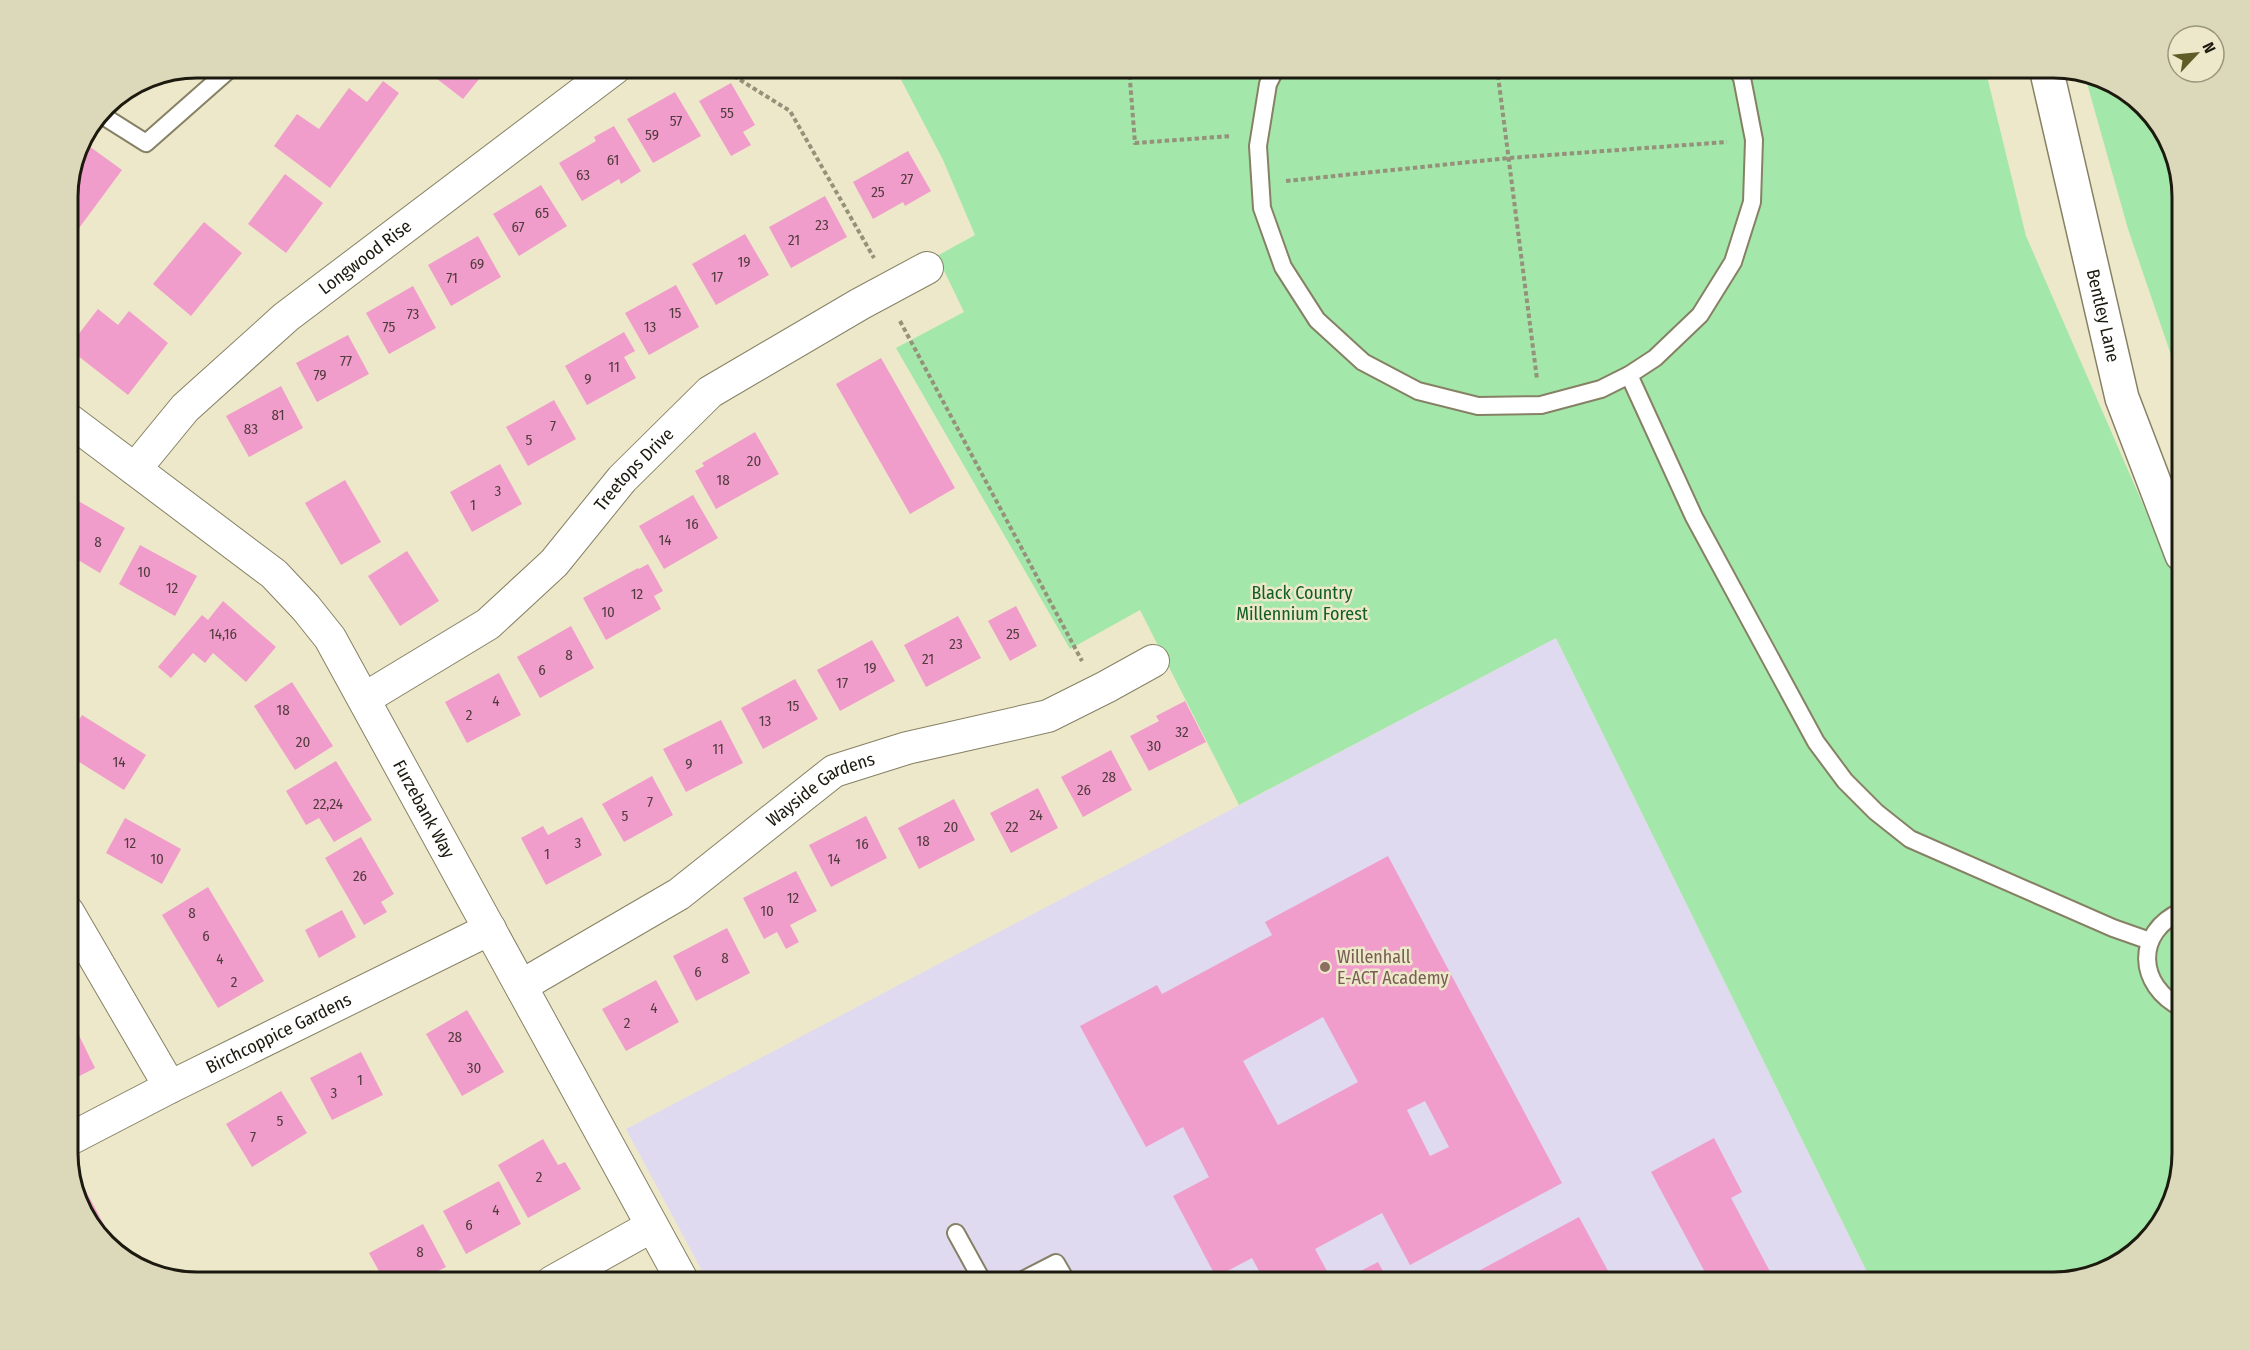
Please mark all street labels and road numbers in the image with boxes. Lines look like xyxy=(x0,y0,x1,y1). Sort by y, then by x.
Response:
street label: Longwood Rise xyxy=(314,215,416,299)
street label: Bentley Lane xyxy=(2082,267,2124,364)
street label: Treetops Drive xyxy=(590,423,678,515)
street label: Wayside Gardens xyxy=(762,748,878,831)
street label: Furzebank Way xyxy=(388,756,460,862)
street label: Birchcoppice Gardens xyxy=(202,988,355,1079)

